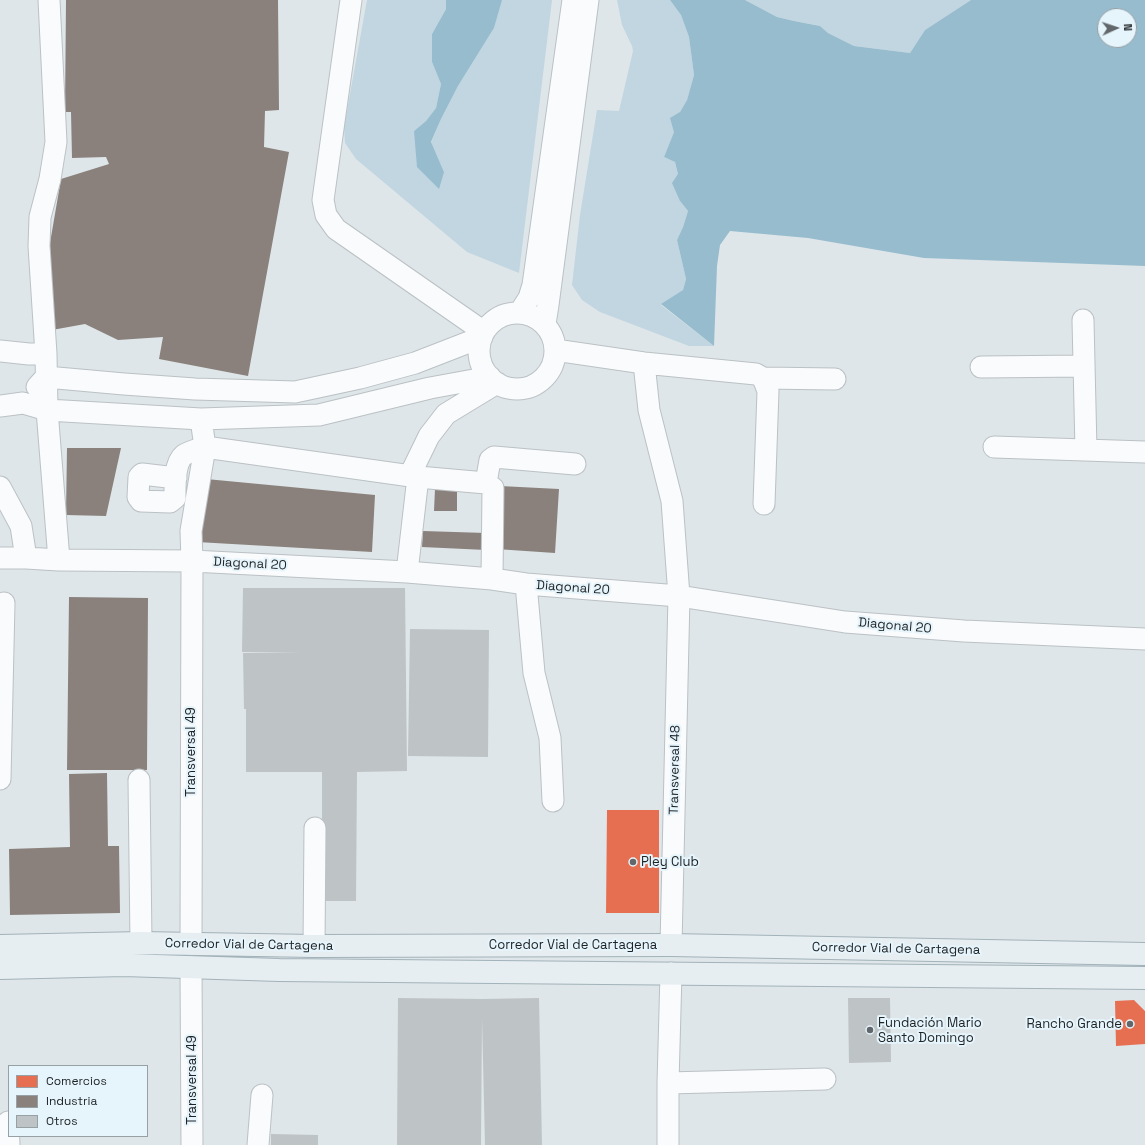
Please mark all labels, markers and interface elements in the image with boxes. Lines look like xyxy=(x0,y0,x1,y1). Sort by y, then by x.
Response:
north arrow xyxy=(1097,8,1137,48)
text: N xyxy=(1121,23,1135,31)
street label: Diagonal 20 xyxy=(213,554,287,574)
street label: Diagonal 20 xyxy=(536,578,610,598)
street label: Diagonal 20 xyxy=(858,615,932,637)
street label: Transversal 49 xyxy=(183,707,199,797)
street label: Transversal 48 xyxy=(666,725,684,815)
place label: Pley Club xyxy=(641,854,699,870)
marker: Pley Club xyxy=(628,857,638,867)
street label: Corredor Vial de Cartagena xyxy=(165,936,333,954)
street label: Corredor Vial de Cartagena xyxy=(489,937,657,953)
street label: Corredor Vial de Cartagena xyxy=(812,940,980,958)
place label: Fundación Mario Santo Domingo xyxy=(878,1015,982,1046)
place label: Rancho Grande xyxy=(1026,1016,1122,1032)
marker: Rancho Grande xyxy=(1125,1019,1135,1029)
marker: Fundación Mario Santo Domingo xyxy=(865,1025,875,1035)
street label: Transversal 49 xyxy=(184,1035,200,1125)
legend xyxy=(8,1065,148,1137)
text: Comercios xyxy=(46,1073,107,1089)
text: Industria xyxy=(46,1093,97,1109)
text: Otros xyxy=(46,1113,78,1129)

